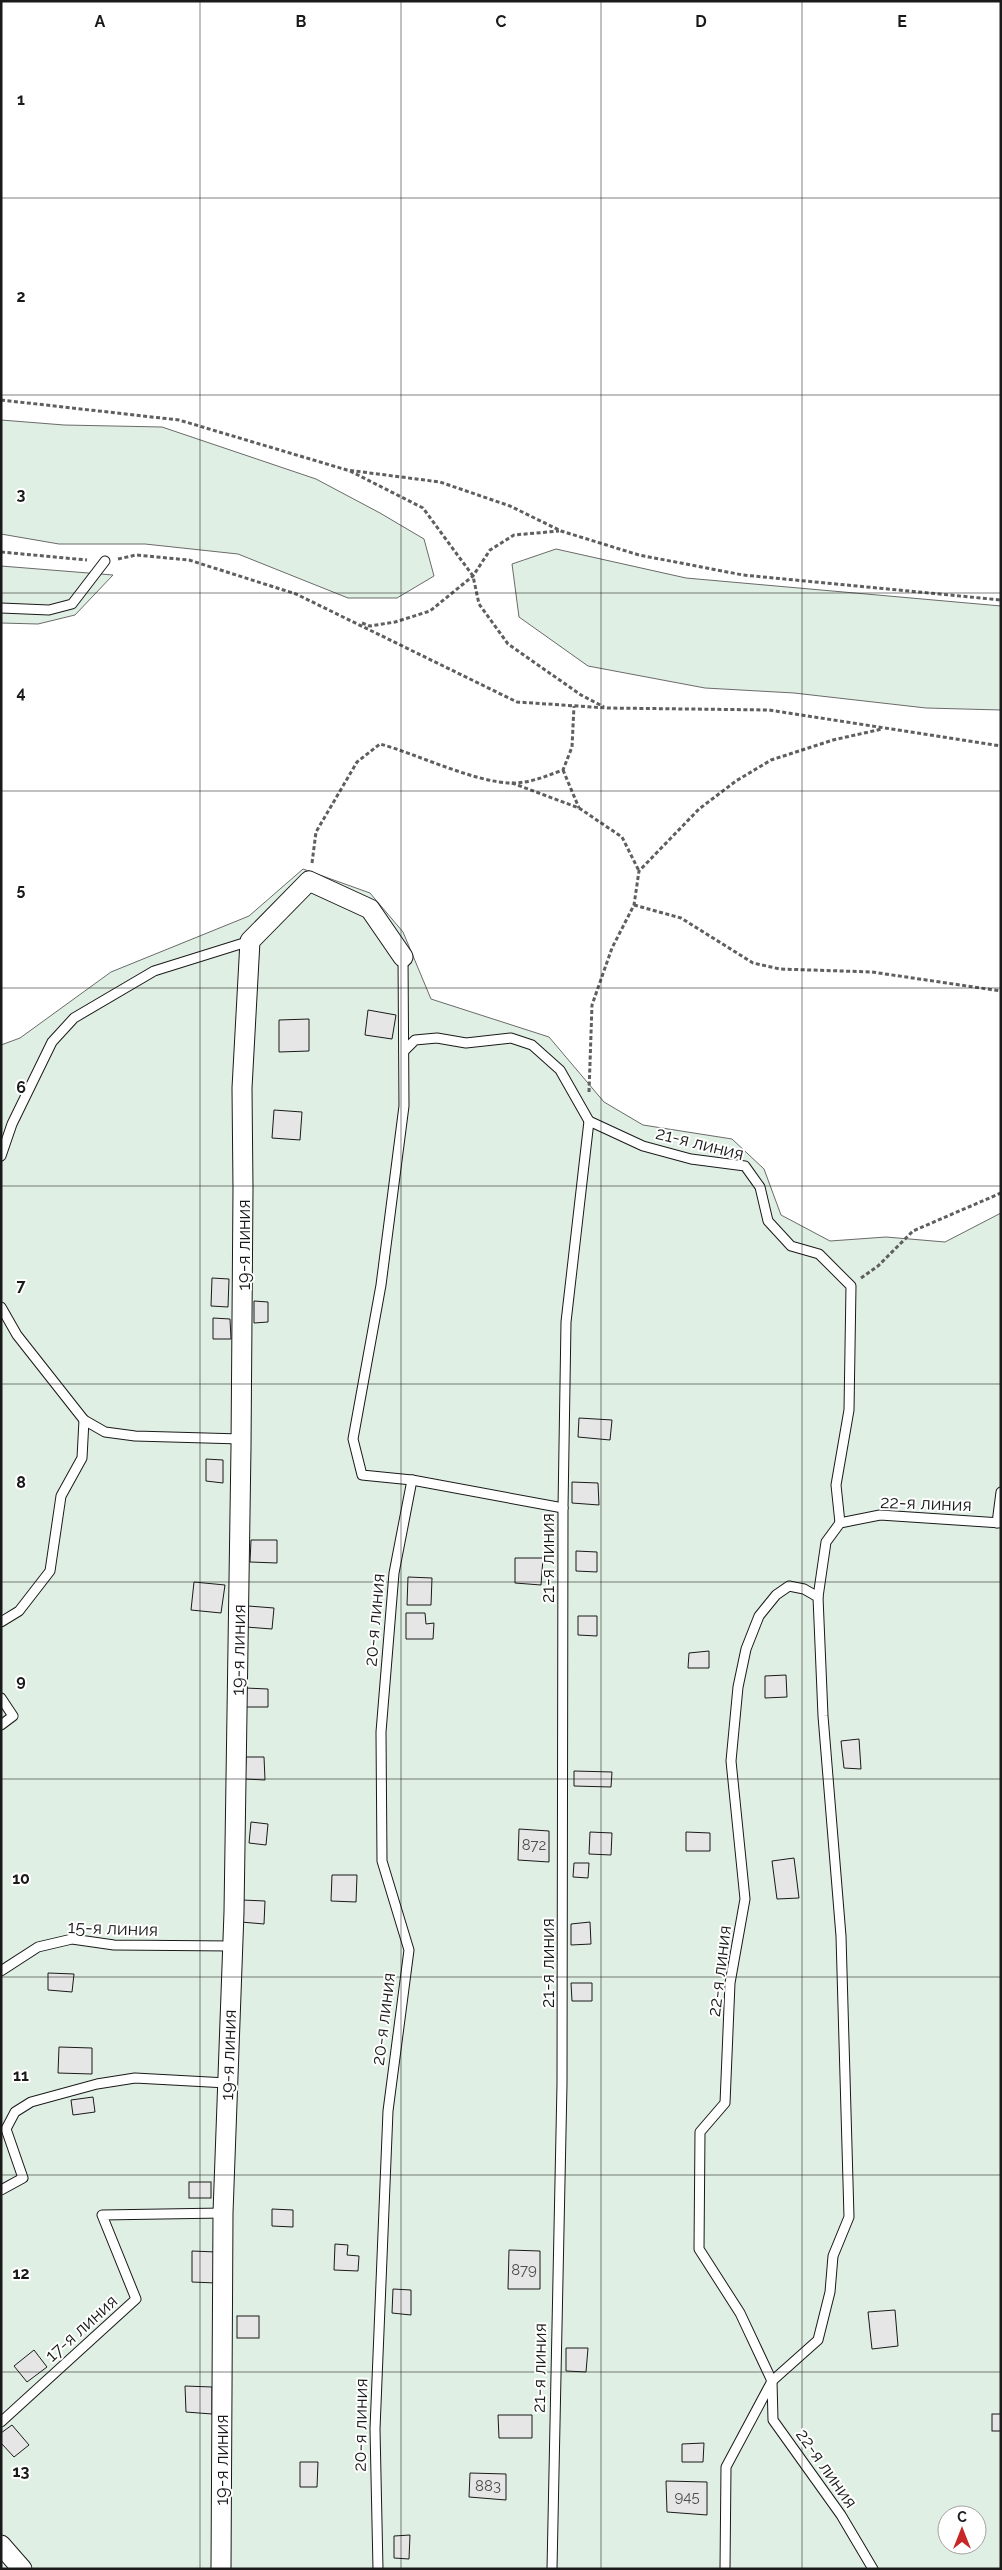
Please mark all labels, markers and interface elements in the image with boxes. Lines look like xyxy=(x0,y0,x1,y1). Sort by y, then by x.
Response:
text: A xyxy=(95,12,106,31)
text: B xyxy=(296,12,307,31)
text: C xyxy=(496,12,507,31)
text: D xyxy=(695,12,707,31)
text: E xyxy=(897,12,907,31)
text: 1 xyxy=(17,90,25,109)
text: 2 xyxy=(16,287,26,306)
text: 3 xyxy=(17,485,26,504)
text: 4 xyxy=(16,683,26,702)
text: 5 xyxy=(17,880,26,899)
text: 6 xyxy=(16,1078,26,1097)
street label: 21-я линия xyxy=(654,1122,746,1164)
street label: 19-я линия xyxy=(233,1199,254,1291)
text: 7 xyxy=(17,1276,26,1295)
text: 8 xyxy=(16,1473,26,1492)
street label: 22-я линия xyxy=(880,1491,972,1515)
street label: 21-я линия xyxy=(537,1513,558,1603)
street label: 20-я линия xyxy=(359,1573,389,1667)
street label: 19-я линия xyxy=(227,1604,249,1696)
text: 9 xyxy=(16,1671,26,1690)
house number: 872 xyxy=(522,1836,547,1854)
text: 10 xyxy=(12,1869,30,1888)
street label: 15-я линия xyxy=(67,1916,159,1940)
street label: 21-я линия xyxy=(537,1918,558,2008)
street label: 22-я линия xyxy=(703,1924,735,2018)
street label: 20-я линия xyxy=(367,1971,399,2067)
street label: 19-я линия xyxy=(216,2009,240,2101)
text: 11 xyxy=(13,2066,29,2085)
house number: 879 xyxy=(511,2261,537,2279)
text: 12 xyxy=(13,2264,29,2283)
street label: 17-я линия xyxy=(41,2290,121,2366)
street label: 21-я линия xyxy=(528,2323,550,2413)
street label: 20-я линия xyxy=(349,2378,371,2472)
street label: 19-я линия xyxy=(211,2414,232,2506)
street label: 22-я линия xyxy=(792,2424,862,2512)
text: 13 xyxy=(13,2462,29,2481)
house number: 883 xyxy=(475,2477,501,2495)
house number: 945 xyxy=(674,2488,700,2506)
north arrow xyxy=(937,2505,987,2555)
text: С xyxy=(957,2509,967,2525)

